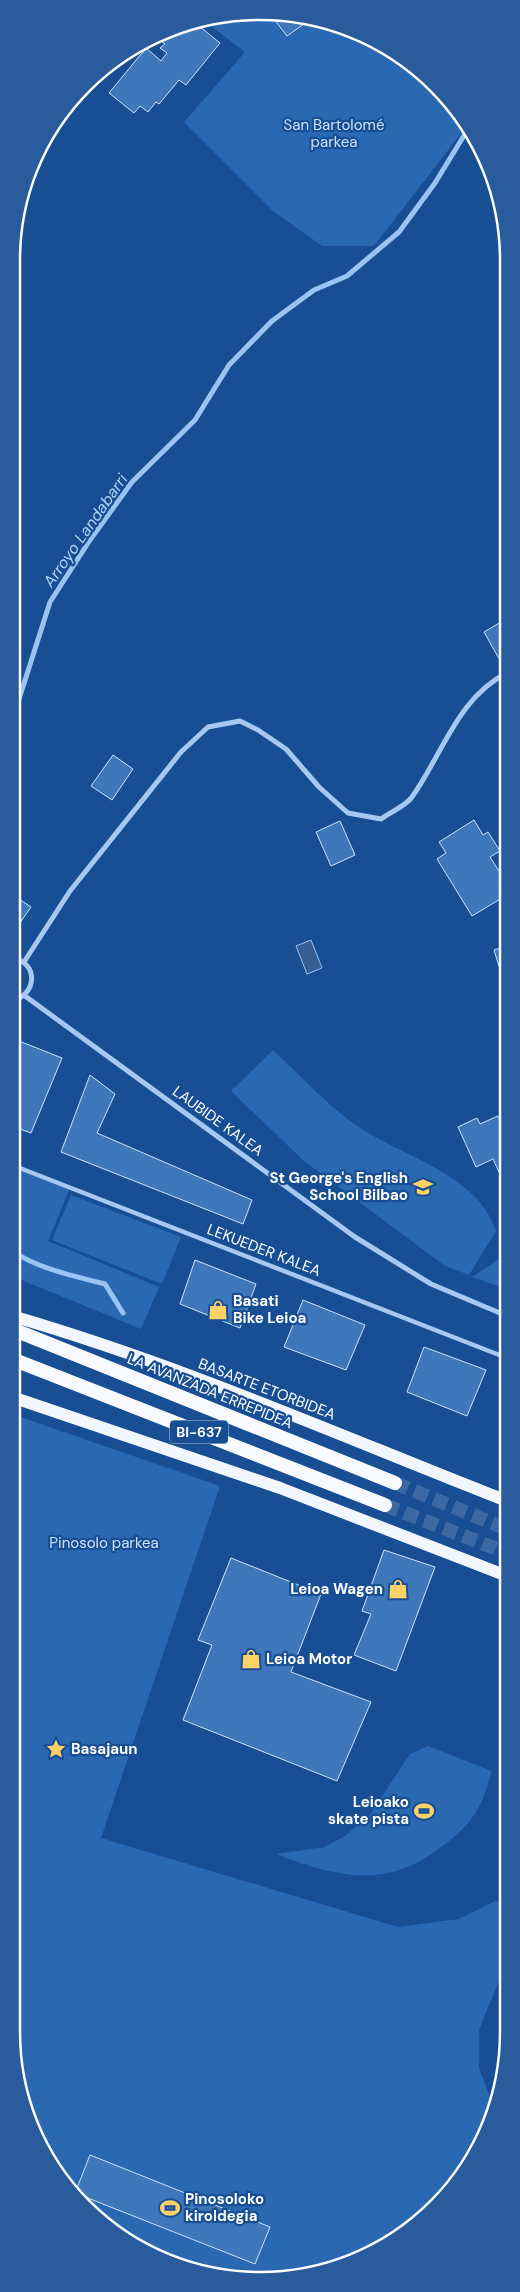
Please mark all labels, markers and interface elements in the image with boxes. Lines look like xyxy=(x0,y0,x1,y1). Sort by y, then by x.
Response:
park label: San Bartolomé parkea xyxy=(284,115,384,152)
water label: Arroyo Landabarri xyxy=(38,469,133,592)
street label: LAUBIDE KALEA xyxy=(169,1081,267,1161)
place label: St George's English School Bilbao xyxy=(269,1168,408,1205)
school or university icon: St George's English School Bilbao xyxy=(412,1176,434,1198)
street label: LEKUEDER KALEA xyxy=(204,1219,324,1281)
place label: Basati Bike Leioa xyxy=(233,1291,306,1328)
shop icon: Basati Bike Leioa xyxy=(207,1299,229,1321)
street label: LA AVANZADA ERREPIDEA xyxy=(124,1349,296,1433)
street label: BASARTE ETORBIDEA xyxy=(196,1354,339,1424)
road number: BI-637 xyxy=(170,1420,228,1444)
park label: Pinosolo parkea xyxy=(49,1533,159,1553)
shop icon: Leioa Wagen xyxy=(387,1578,409,1600)
place label: Leioa Wagen xyxy=(290,1579,383,1599)
shop icon: Leioa Motor xyxy=(240,1648,262,1670)
place label: Leioa Motor xyxy=(266,1649,352,1669)
place icon: Basajaun xyxy=(45,1738,67,1760)
place label: Basajaun xyxy=(71,1739,138,1759)
place label: Leioako skate pista xyxy=(328,1792,409,1829)
sports icon: Leioako skate pista xyxy=(413,1800,435,1822)
place label: Pinosoloko kiroldegia xyxy=(185,2189,264,2226)
sports icon: Pinosoloko kiroldegia xyxy=(159,2197,181,2219)

